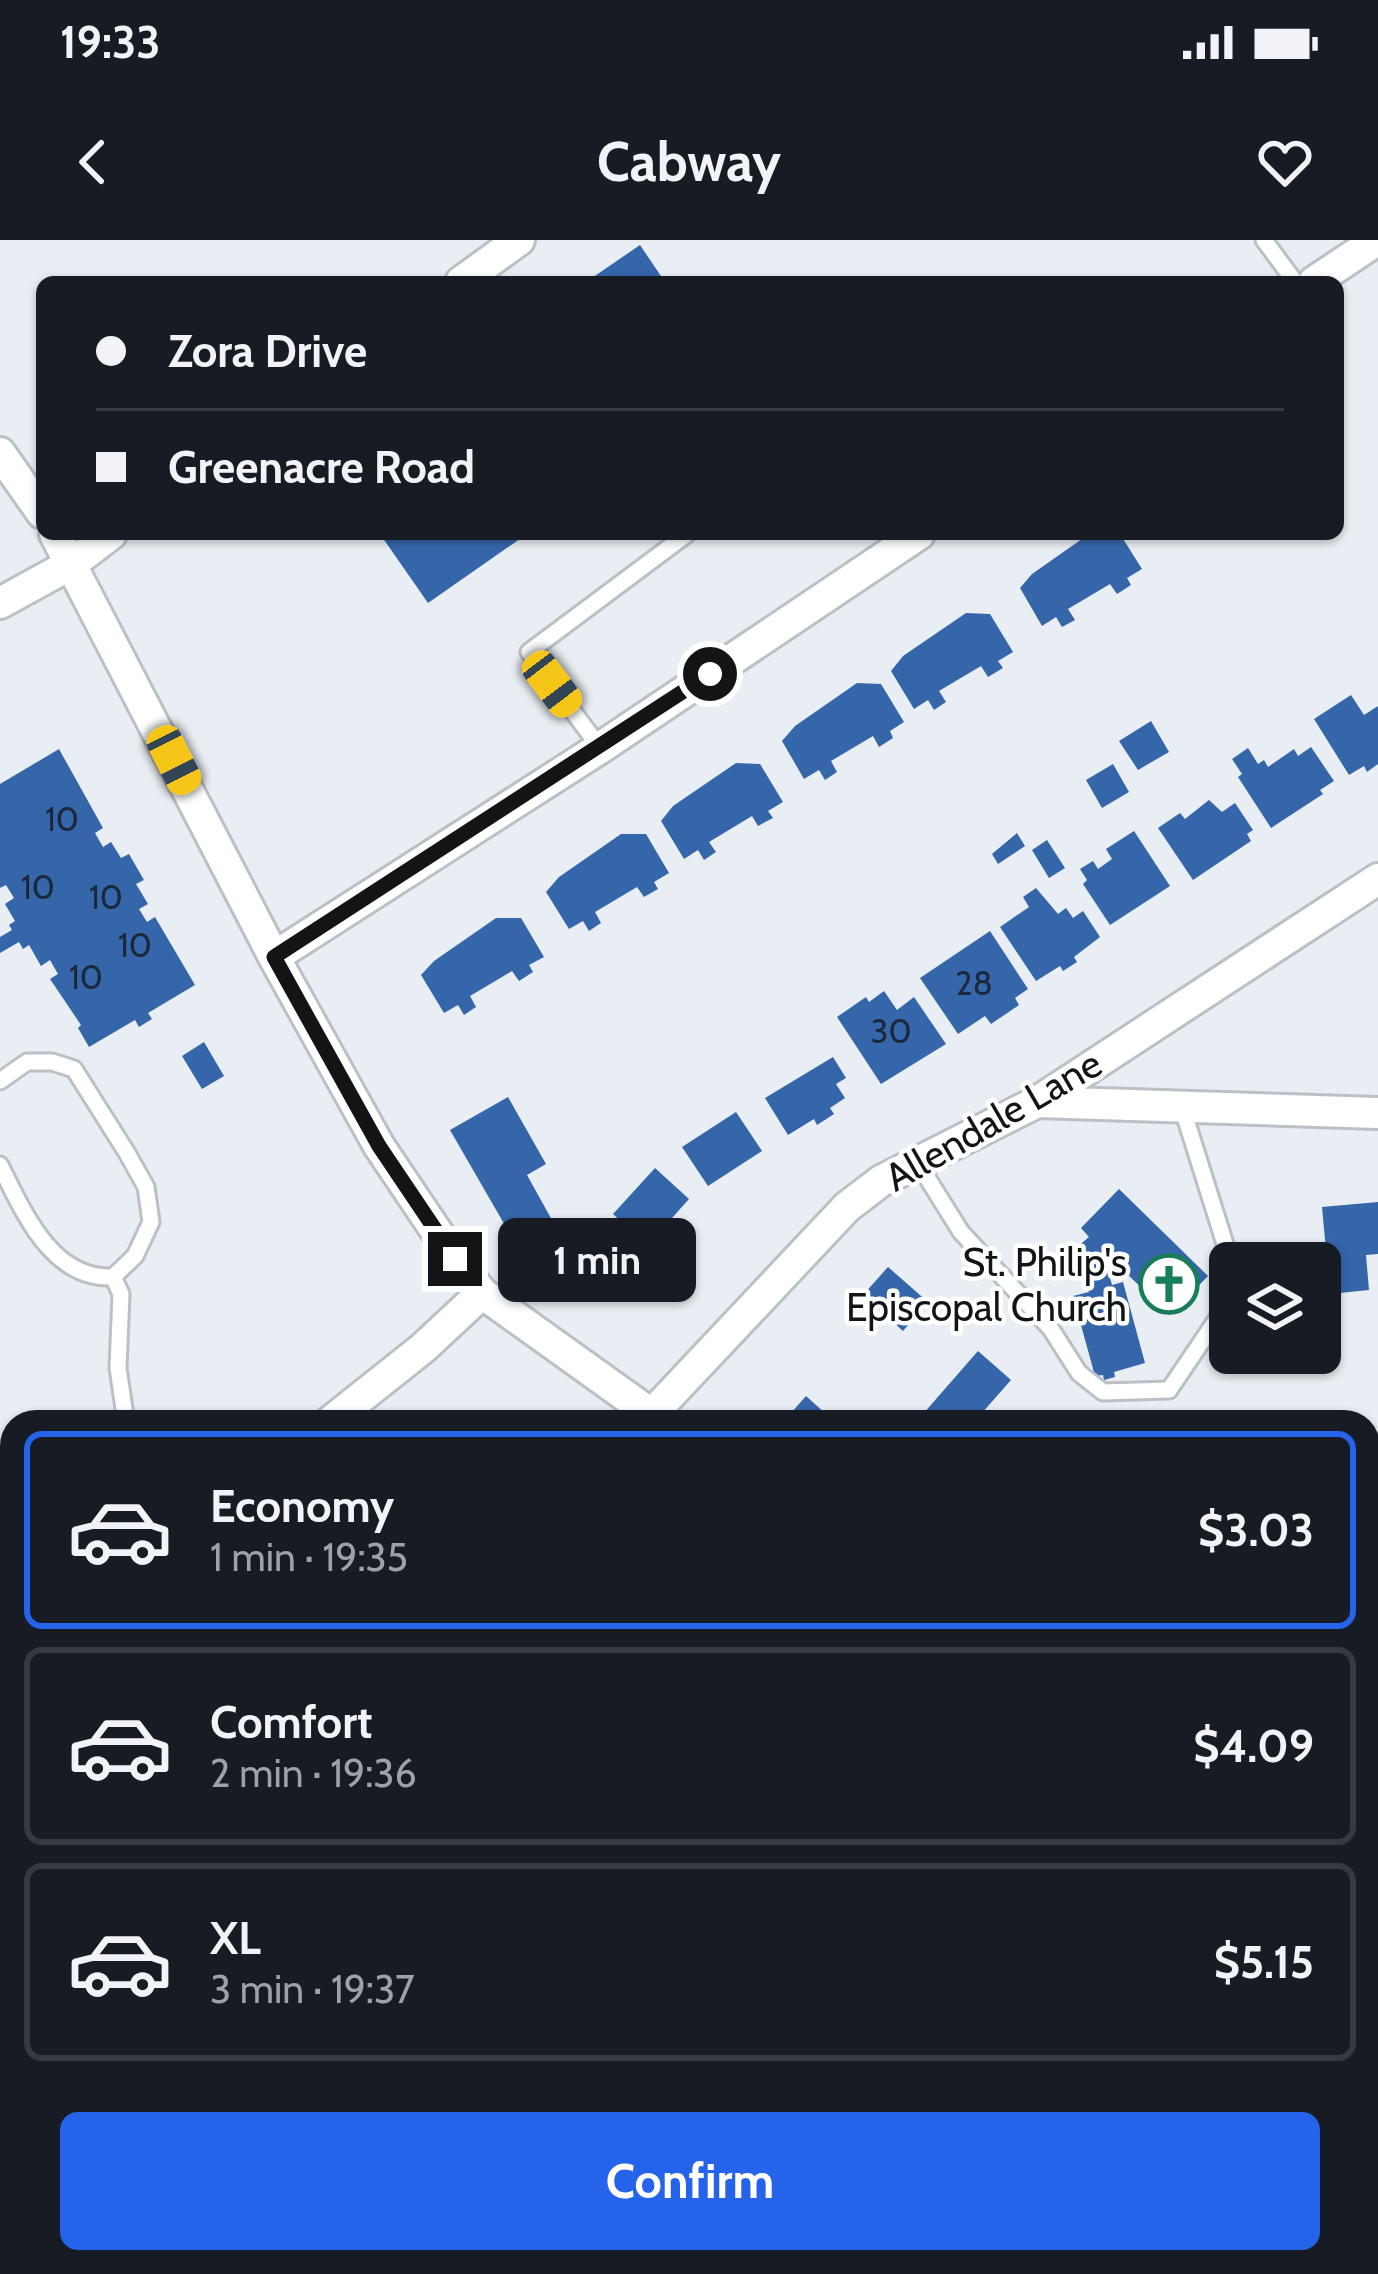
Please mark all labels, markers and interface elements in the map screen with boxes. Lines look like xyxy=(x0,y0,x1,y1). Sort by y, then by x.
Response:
text: 19:33 xyxy=(60,15,160,69)
icon: back xyxy=(60,129,126,195)
text: Cabway xyxy=(597,129,781,195)
icon: heart xyxy=(1252,129,1318,195)
text: Zora Drive xyxy=(168,324,367,378)
text: Greenacre Road xyxy=(168,440,475,494)
car xyxy=(516,644,588,724)
route start xyxy=(683,647,737,701)
car xyxy=(142,720,206,800)
house number: 10 xyxy=(45,799,79,839)
house number: 10 xyxy=(21,867,55,907)
house number: 10 xyxy=(89,877,123,917)
house number: 10 xyxy=(118,925,152,965)
house number: 10 xyxy=(69,957,103,997)
house number: 28 xyxy=(955,963,993,1003)
house number: 30 xyxy=(871,1011,911,1051)
street label: Allendale Lane xyxy=(876,1039,1110,1201)
callout: 1 min xyxy=(497,1217,695,1301)
route end xyxy=(428,1232,482,1286)
text: 1 min xyxy=(553,1236,641,1284)
place label: St. Philip's Episcopal Church xyxy=(846,1238,1127,1331)
map controls xyxy=(1209,1242,1341,1374)
button: layers xyxy=(1209,1242,1341,1374)
church icon: St. Philip's Episcopal Church xyxy=(1138,1253,1200,1315)
icon: car xyxy=(66,1476,174,1584)
text: Economy xyxy=(210,1479,394,1533)
text: $3.03 xyxy=(1198,1503,1314,1557)
text: 1 min · 19:35 xyxy=(210,1533,408,1581)
icon: car xyxy=(66,1692,174,1800)
text: Comfort xyxy=(210,1695,373,1749)
text: $4.09 xyxy=(1193,1719,1314,1773)
text: 2 min · 19:36 xyxy=(210,1749,417,1797)
icon: car xyxy=(66,1908,174,2016)
text: XL xyxy=(210,1911,261,1965)
text: $5.15 xyxy=(1214,1935,1314,1989)
text: 3 min · 19:37 xyxy=(210,1965,415,2013)
button: Confirm xyxy=(60,2112,1320,2250)

